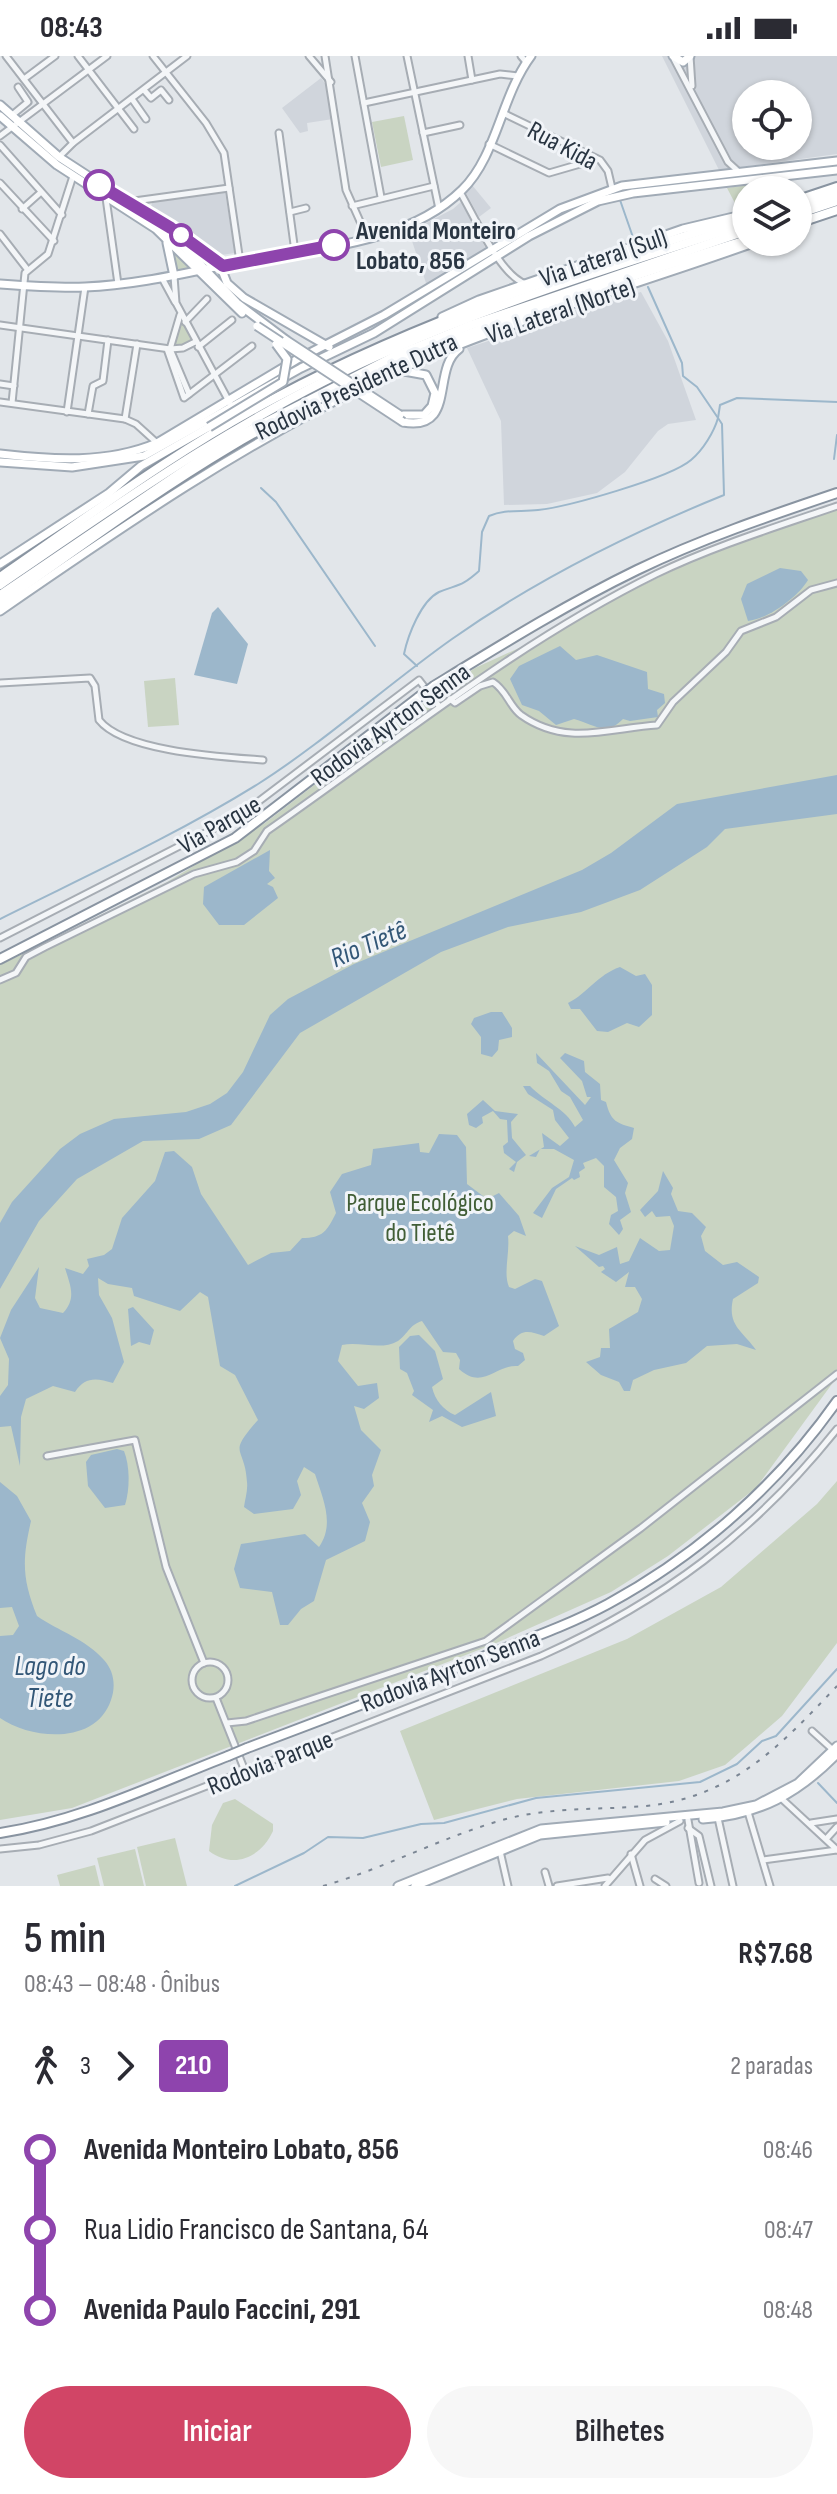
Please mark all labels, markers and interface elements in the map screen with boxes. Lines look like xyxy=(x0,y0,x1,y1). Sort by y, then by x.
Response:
text: 08:43 xyxy=(40,10,103,46)
map controls xyxy=(732,80,812,256)
button: locate xyxy=(732,80,812,160)
street label: Rua Kida xyxy=(522,115,602,178)
unlabelled marker xyxy=(84,170,114,200)
button: layers xyxy=(732,176,812,256)
place label: Avenida Monteiro Lobato, 856 xyxy=(355,216,516,277)
street label: Via Lateral (Sul) xyxy=(536,222,671,295)
unlabelled marker xyxy=(170,224,192,246)
marker: Avenida Monteiro Lobato, 856 xyxy=(319,230,349,260)
street label: Via Lateral (Norte) xyxy=(482,271,639,351)
street label: Rodovia Presidente Dutra xyxy=(251,327,462,448)
street label: Rodovia Ayrton Senna xyxy=(305,657,477,793)
street label: Via Parque xyxy=(173,789,267,861)
water label: Rio Tietê xyxy=(325,914,412,975)
park label: Parque Ecológico do Tietê xyxy=(346,1188,494,1249)
street label: Rodovia Ayrton Senna xyxy=(357,1623,544,1720)
water label: Lago do Tiete xyxy=(14,1650,86,1715)
street label: Rodovia Parque xyxy=(203,1724,338,1803)
text: 5 min xyxy=(24,1912,106,1965)
text: R$7.68 xyxy=(738,1936,813,1972)
text: 08:43 – 08:48 · Ônibus xyxy=(24,1969,220,2000)
icon: walk xyxy=(24,2044,68,2088)
icon: forward xyxy=(103,2044,147,2088)
text: 210 xyxy=(175,2049,212,2082)
text: 3 xyxy=(80,2051,91,2082)
text: 2 paradas xyxy=(730,2051,813,2082)
text: Avenida Monteiro Lobato, 856 xyxy=(84,2132,399,2168)
text: 08:46 xyxy=(763,2135,813,2166)
text: Rua Lidio Francisco de Santana, 64 xyxy=(84,2212,428,2248)
text: 08:47 xyxy=(764,2215,813,2246)
text: Avenida Paulo Faccini, 291 xyxy=(84,2292,360,2328)
text: 08:48 xyxy=(763,2295,813,2326)
button: Iniciar xyxy=(24,2386,411,2478)
button: Bilhetes xyxy=(427,2386,813,2478)

